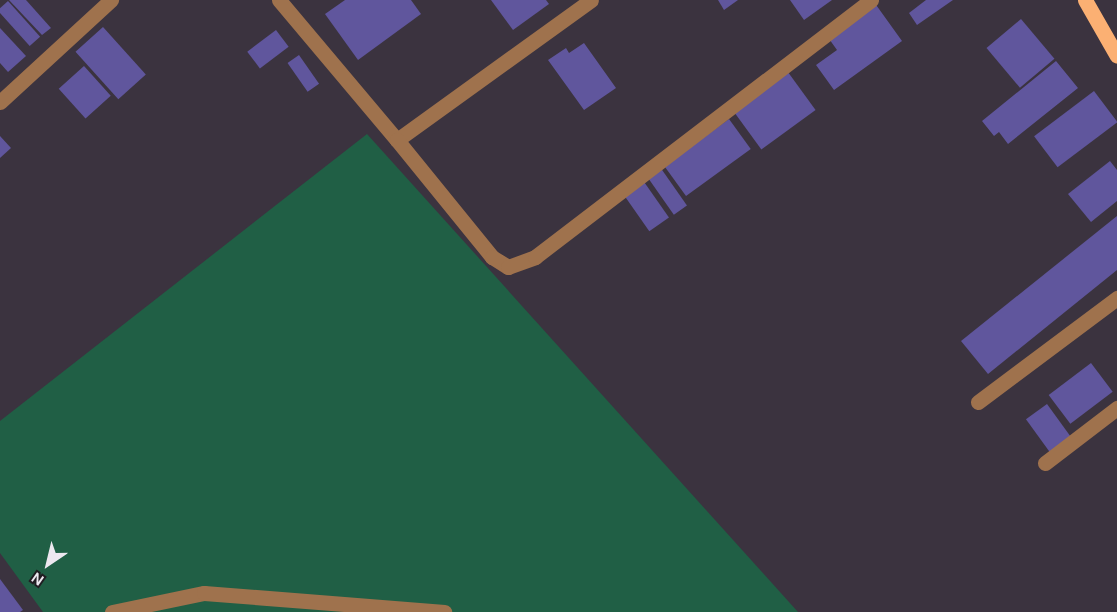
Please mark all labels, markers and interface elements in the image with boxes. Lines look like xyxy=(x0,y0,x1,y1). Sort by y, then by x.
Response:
north arrow xyxy=(18,534,78,594)
text: N xyxy=(27,568,48,590)

